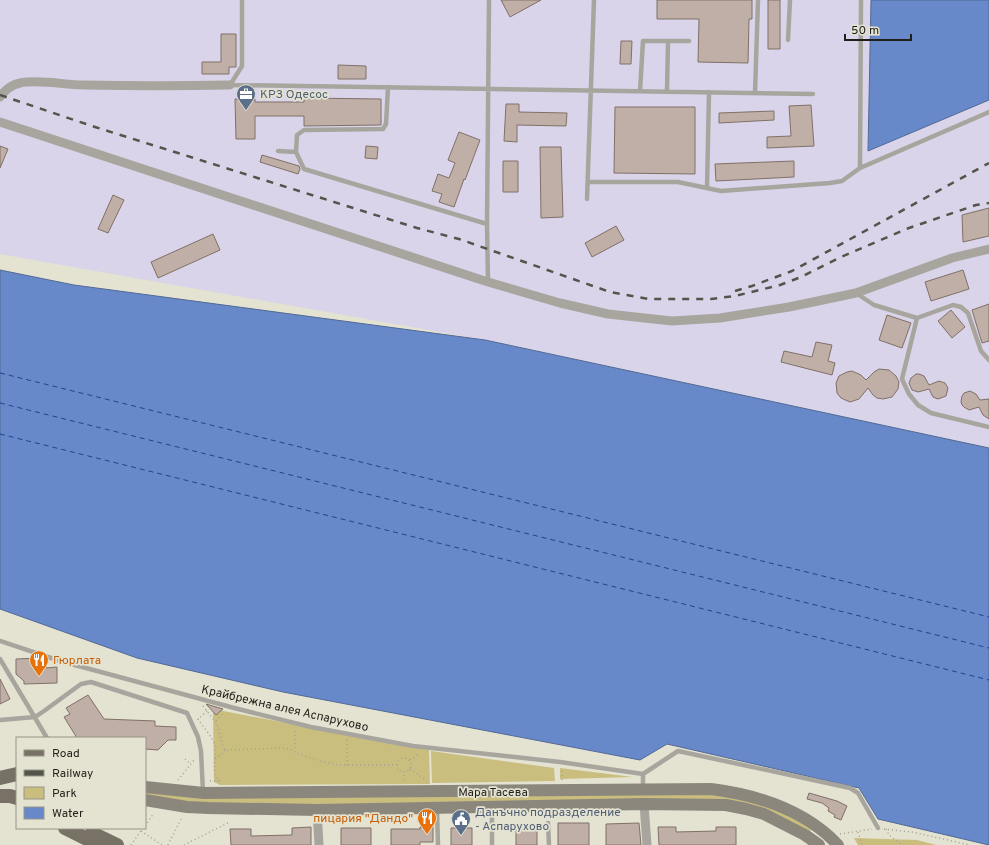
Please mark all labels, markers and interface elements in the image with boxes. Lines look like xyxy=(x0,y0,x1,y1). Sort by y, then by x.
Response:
scale bar xyxy=(845,16,911,42)
text: 50 m xyxy=(851,23,879,39)
office icon: КРЗ Одесос xyxy=(235,83,257,111)
place label: КРЗ Одесос xyxy=(260,87,328,103)
restaurant icon: Гюрлата xyxy=(28,649,50,677)
place label: Гюрлата xyxy=(53,653,101,669)
street label: Крайбрежна алея Аспарухово xyxy=(200,682,370,736)
legend xyxy=(16,737,146,829)
text: Road xyxy=(52,746,80,762)
text: Railway xyxy=(52,766,93,782)
street label: Мара Тасева xyxy=(458,785,528,801)
text: Park xyxy=(52,786,77,802)
place label: Данъчно подразделение - Аспарухово xyxy=(475,805,621,835)
text: Water xyxy=(52,806,84,822)
restaurant icon: пицария "Дандо" xyxy=(416,807,438,835)
public building icon: Данъчно подразделение - Аспарухово xyxy=(450,808,472,836)
place label: пицария "Дандо" xyxy=(313,811,413,827)

